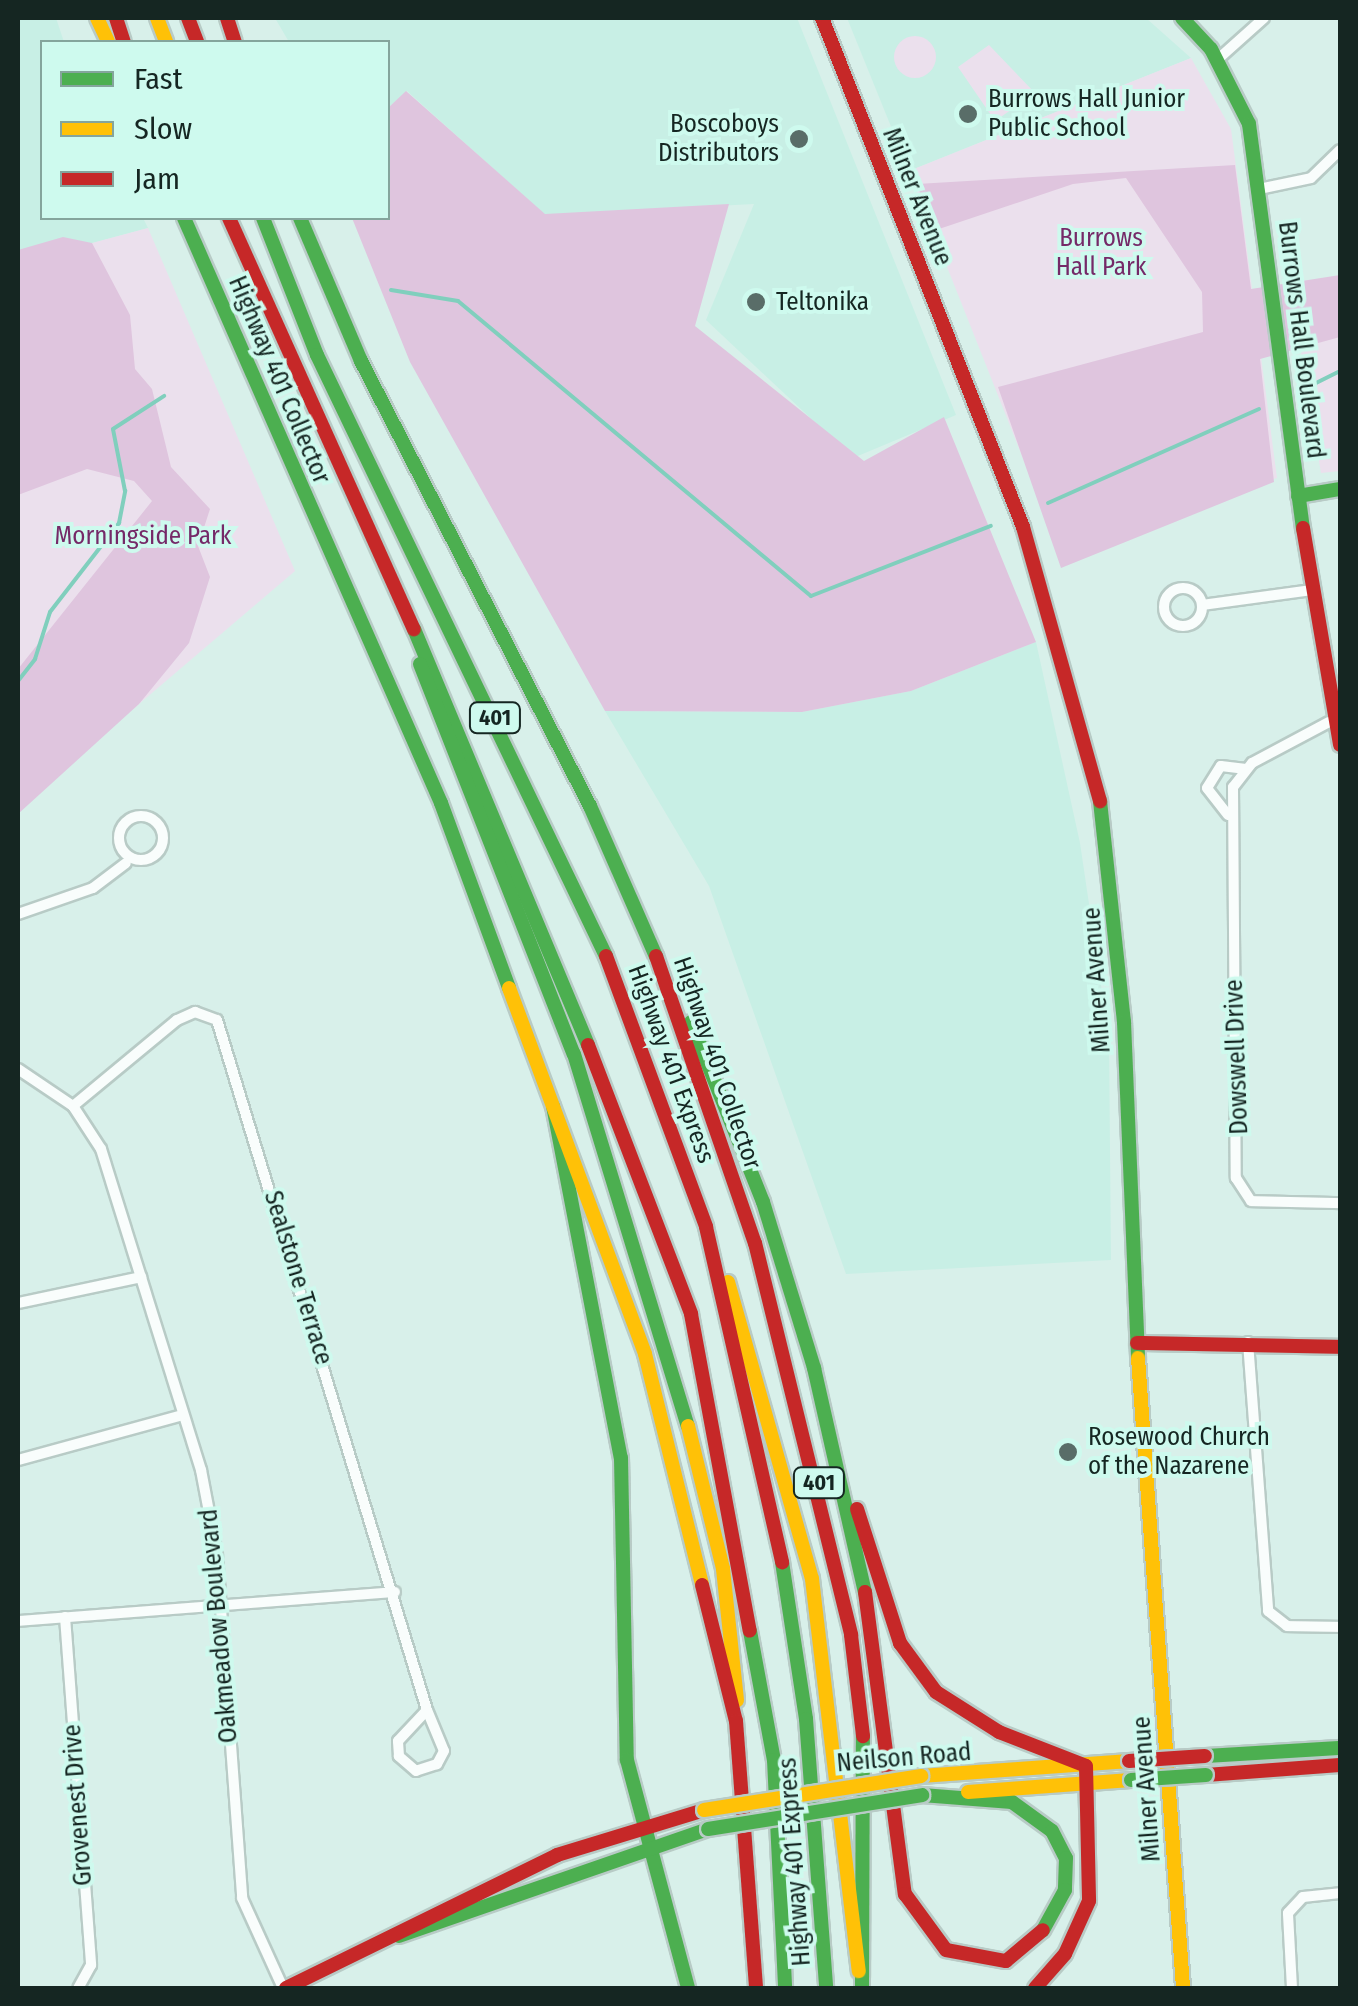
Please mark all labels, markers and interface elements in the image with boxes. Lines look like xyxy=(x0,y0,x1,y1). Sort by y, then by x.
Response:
legend xyxy=(40,40,390,220)
text: Fast xyxy=(134,61,182,97)
place label: Burrows Hall Junior Public School xyxy=(988,85,1185,144)
marker: Burrows Hall Junior Public School xyxy=(957,103,979,125)
place label: Boscoboys Distributors xyxy=(658,110,779,169)
text: Slow xyxy=(134,111,192,147)
street label: Milner Avenue xyxy=(876,124,958,270)
marker: Boscoboys Distributors xyxy=(788,128,810,150)
text: Jam xyxy=(134,161,180,197)
street label: Burrows Hall Boulevard xyxy=(1272,220,1330,460)
park label: Burrows Hall Park xyxy=(1056,224,1146,283)
street label: Highway 401 Collector xyxy=(222,272,336,488)
place label: Teltonika xyxy=(776,287,869,317)
marker: Teltonika xyxy=(745,291,767,313)
park label: Morningside Park xyxy=(55,521,231,551)
road number: 401 xyxy=(468,701,522,735)
street label: Milner Avenue xyxy=(1077,906,1117,1054)
street label: Highway 401 Collector xyxy=(667,953,767,1173)
street label: Highway 401 Express xyxy=(621,961,721,1167)
street label: Dowswell Drive xyxy=(1219,979,1255,1135)
street label: Sealstone Terrace xyxy=(257,1187,339,1369)
place label: Rosewood Church of the Nazarene xyxy=(1088,1423,1270,1482)
marker: Rosewood Church of the Nazarene xyxy=(1057,1441,1079,1463)
road number: 401 xyxy=(792,1466,846,1500)
street label: Oakmeadow Boulevard xyxy=(194,1508,244,1744)
street label: Milner Avenue xyxy=(1127,1715,1167,1863)
street label: Grovenest Drive xyxy=(57,1723,99,1887)
street label: Neilson Road xyxy=(835,1737,973,1779)
street label: Highway 401 Express xyxy=(773,1757,817,1967)

